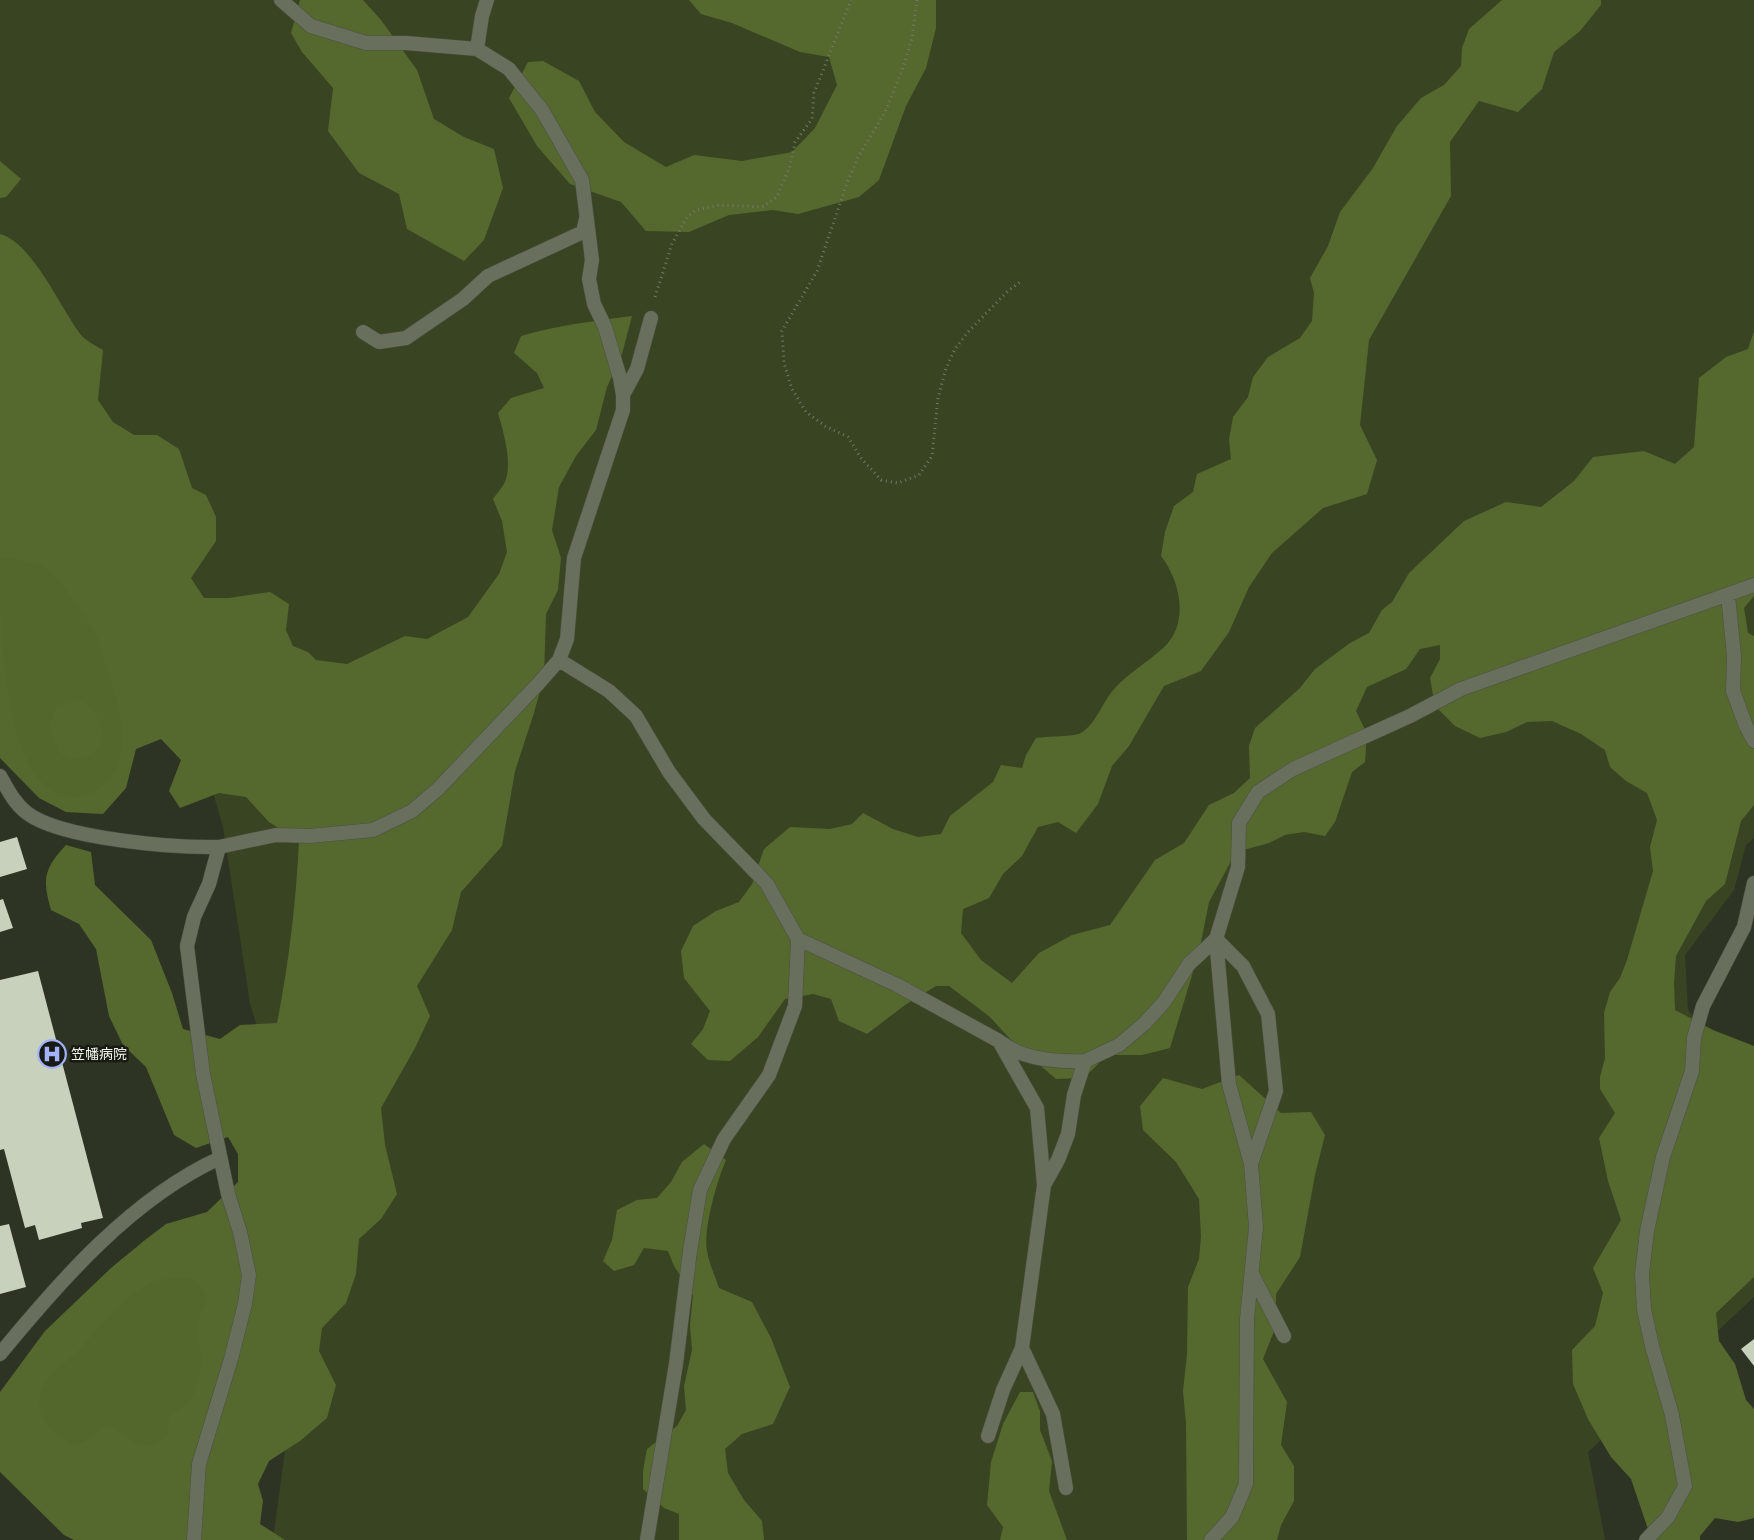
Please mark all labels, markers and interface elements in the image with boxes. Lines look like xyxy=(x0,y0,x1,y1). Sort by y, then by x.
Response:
hospital icon: 笠幡病院 xyxy=(37,1039,67,1069)
place label: 笠幡病院 xyxy=(71,1045,127,1063)

